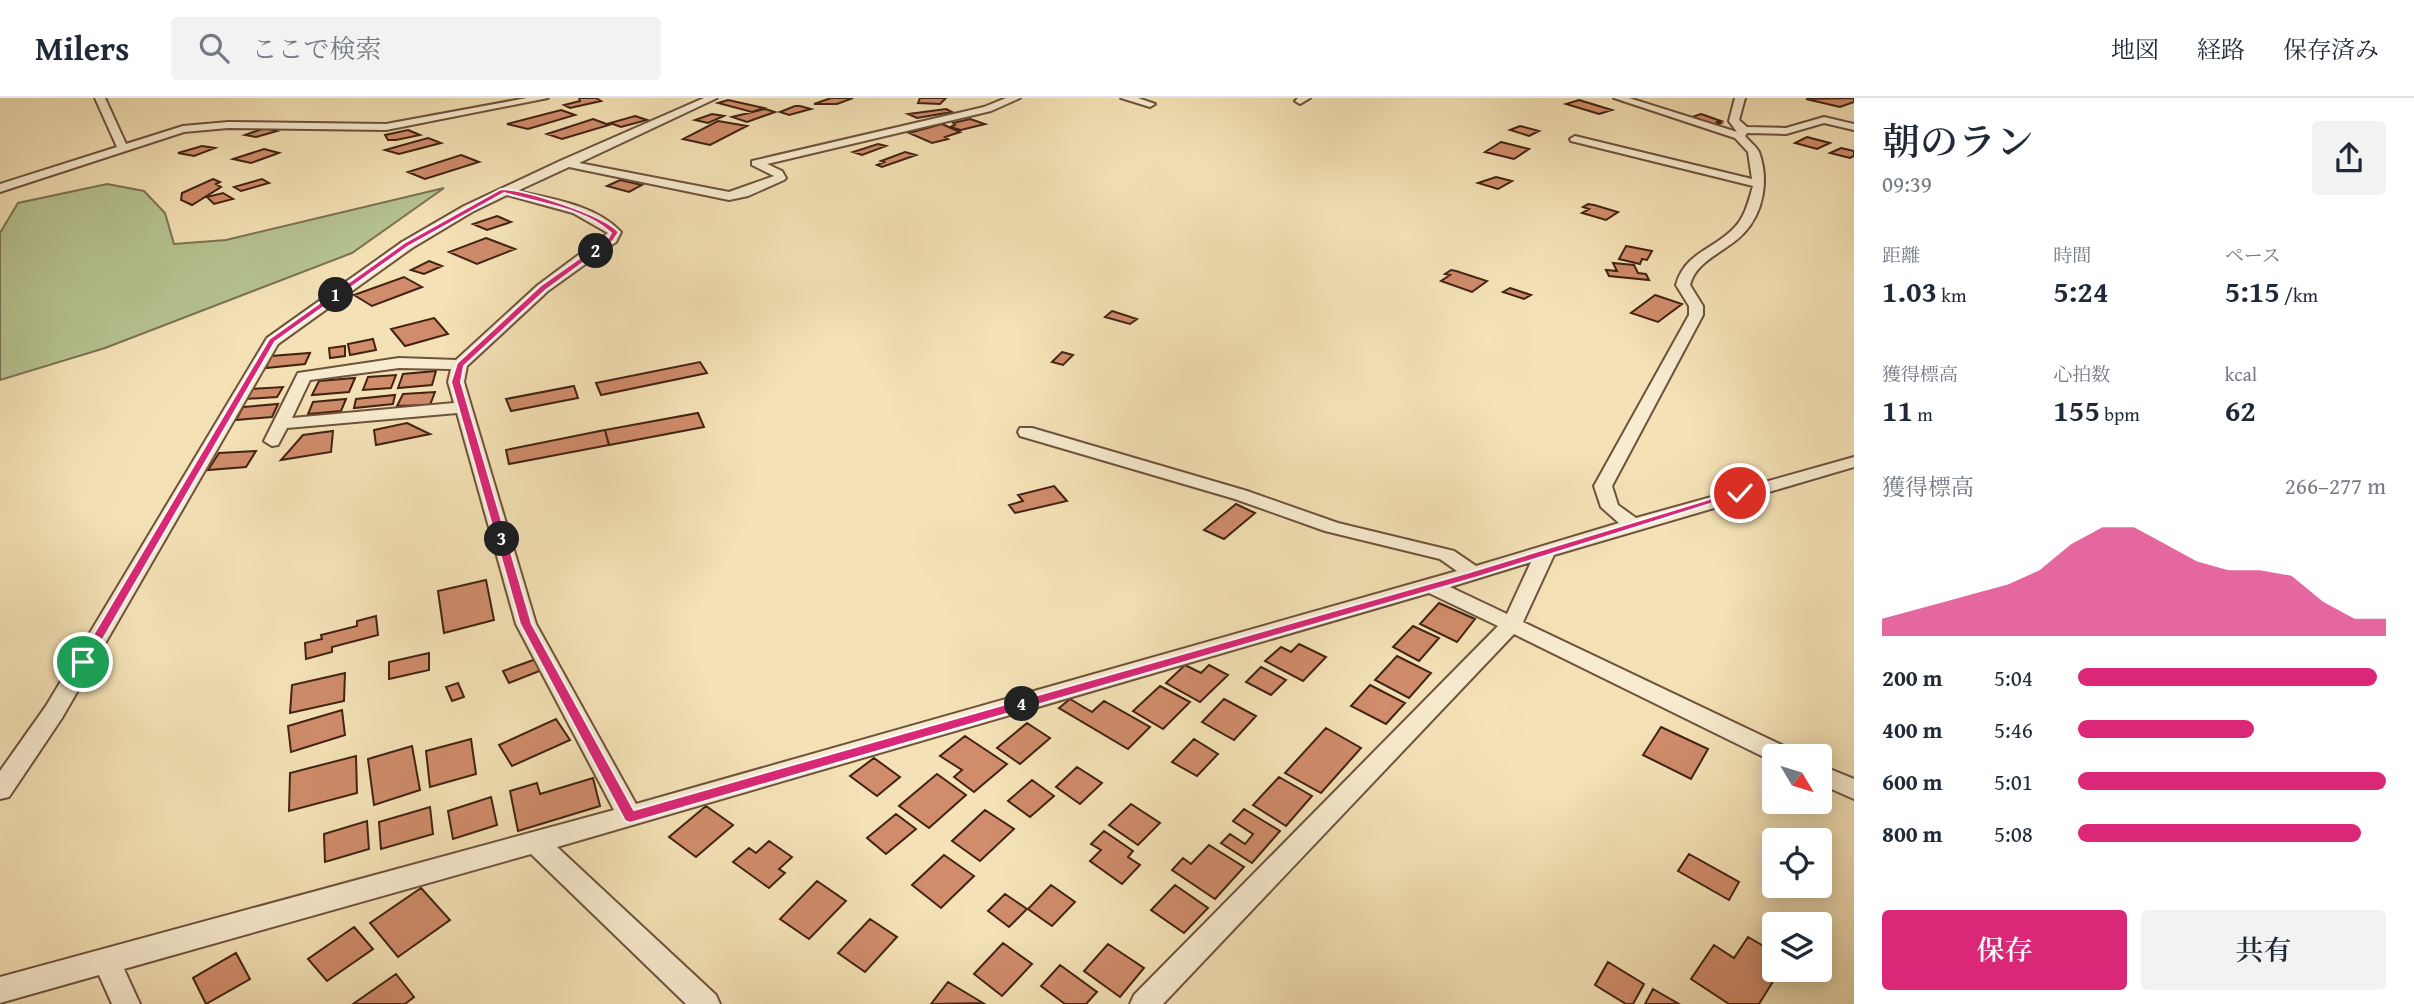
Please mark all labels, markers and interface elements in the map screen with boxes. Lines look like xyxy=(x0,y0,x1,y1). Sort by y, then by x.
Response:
search box xyxy=(171,17,661,80)
text: Milers xyxy=(35,24,129,72)
icon: search xyxy=(195,29,233,67)
text: ここで検索 xyxy=(251,29,381,68)
text: 地図 xyxy=(2111,32,2159,67)
text: 経路 xyxy=(2197,32,2245,67)
text: 保存済み xyxy=(2283,32,2379,67)
text: 朝のラン xyxy=(1882,113,2034,169)
button: share xyxy=(2312,121,2386,195)
text: 09:39 xyxy=(1882,167,1932,200)
pin: 2 xyxy=(578,234,614,268)
text: 2 xyxy=(591,236,600,264)
text: 距離 xyxy=(1882,241,1920,269)
text: 時間 xyxy=(2053,241,2091,269)
text: ペース xyxy=(2225,241,2281,269)
text: 1.03 xyxy=(1882,269,1937,313)
text: 5:24 xyxy=(2053,269,2108,313)
text: 5:15 xyxy=(2225,269,2280,313)
pin: 1 xyxy=(318,278,354,312)
text: 1 xyxy=(331,280,340,308)
text: km xyxy=(1937,281,1966,309)
text: /km xyxy=(2280,281,2318,309)
text: 獲得標高 xyxy=(1882,360,1958,388)
text: 心拍数 xyxy=(2053,360,2110,388)
text: kcal xyxy=(2225,360,2257,388)
text: 11 xyxy=(1882,388,1913,432)
text: 155 xyxy=(2053,388,2100,432)
text: 62 xyxy=(2225,388,2256,432)
text: m xyxy=(1913,400,1933,428)
text: bpm xyxy=(2100,400,2140,428)
pin xyxy=(1710,463,1770,523)
text: 266–277 m xyxy=(2285,469,2386,502)
text: 獲得標高 xyxy=(1882,470,1974,503)
icon: check xyxy=(1721,474,1759,512)
pin: 3 xyxy=(484,522,520,556)
text: 3 xyxy=(497,524,506,552)
pin xyxy=(53,632,113,692)
icon: arrive xyxy=(64,643,102,681)
text: 200 m xyxy=(1882,661,1943,694)
text: 5:04 xyxy=(1994,661,2033,694)
pin: 4 xyxy=(1004,686,1040,722)
text: 4 xyxy=(1017,689,1026,717)
text: 400 m xyxy=(1882,713,1943,746)
text: 5:46 xyxy=(1994,713,2033,746)
north arrow xyxy=(1762,744,1832,814)
map controls xyxy=(1762,744,1832,982)
text: 600 m xyxy=(1882,765,1943,798)
text: 5:01 xyxy=(1994,765,2033,798)
text: 800 m xyxy=(1882,817,1943,850)
text: 5:08 xyxy=(1994,817,2033,850)
button: locate xyxy=(1762,828,1832,898)
button: 保存 xyxy=(1882,910,2127,990)
button: 共有 xyxy=(2141,910,2386,990)
button: layers xyxy=(1762,912,1832,982)

